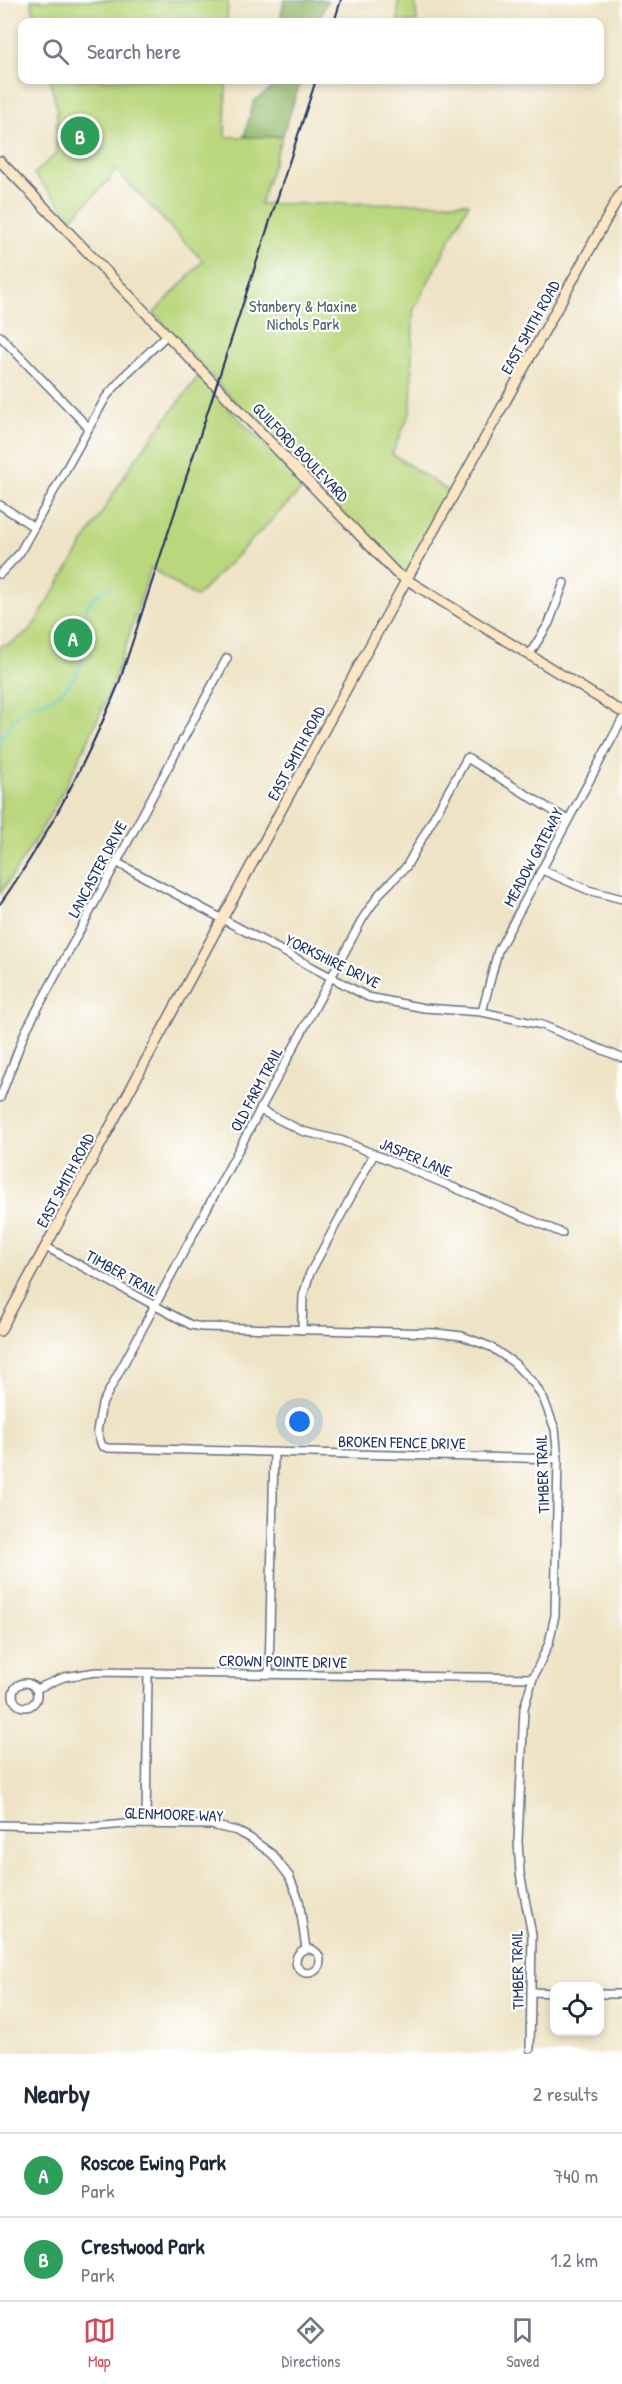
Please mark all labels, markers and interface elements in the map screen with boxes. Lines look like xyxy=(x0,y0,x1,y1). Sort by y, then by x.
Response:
search box xyxy=(18,18,604,84)
icon: search xyxy=(39,35,72,68)
text: Search here xyxy=(87,36,181,66)
pin: B xyxy=(60,114,100,158)
street label: EAST SMITH ROAD xyxy=(495,276,565,378)
park label: Stanbery & Maxine Nichols Park xyxy=(249,295,358,335)
street label: GUILFORD BOULEVARD xyxy=(248,398,354,507)
pin: A xyxy=(54,616,92,660)
street label: EAST SMITH ROAD xyxy=(262,701,330,804)
street label: MEADOW GATEWAY xyxy=(498,804,568,910)
street label: LANCASTER DRIVE xyxy=(62,817,132,921)
street label: YORKSHIRE DRIVE xyxy=(282,929,384,993)
street label: OLD FARM TRAIL xyxy=(225,1043,287,1135)
street label: EAST SMITH ROAD xyxy=(31,1128,99,1231)
street label: JASPER LANE xyxy=(377,1132,455,1182)
street label: TIMBER TRAIL xyxy=(82,1244,162,1302)
your location xyxy=(285,1407,314,1436)
street label: BROKEN FENCE DRIVE xyxy=(338,1430,466,1454)
street label: TIMBER TRAIL xyxy=(530,1434,554,1514)
street label: CROWN POINTE DRIVE xyxy=(218,1649,348,1673)
street label: GLENMOORE WAY xyxy=(124,1801,224,1827)
street label: TIMBER TRAIL xyxy=(505,1930,529,2010)
map controls xyxy=(550,1982,604,2036)
button: locate xyxy=(550,1982,604,2036)
text: Nearby xyxy=(24,2076,90,2111)
text: 2 results xyxy=(533,2080,598,2107)
text: Roscoe Ewing Park xyxy=(81,2147,226,2177)
text: A xyxy=(39,2162,48,2189)
text: 740 m xyxy=(553,2162,598,2189)
text: Park xyxy=(81,2177,114,2204)
text: Crestwood Park xyxy=(81,2231,205,2261)
text: B xyxy=(38,2246,49,2273)
text: 1.2 km xyxy=(551,2246,598,2273)
text: Park xyxy=(81,2261,114,2288)
tab: Map xyxy=(83,2314,116,2372)
tab: Directions xyxy=(282,2314,340,2372)
tab: Saved xyxy=(506,2314,539,2372)

